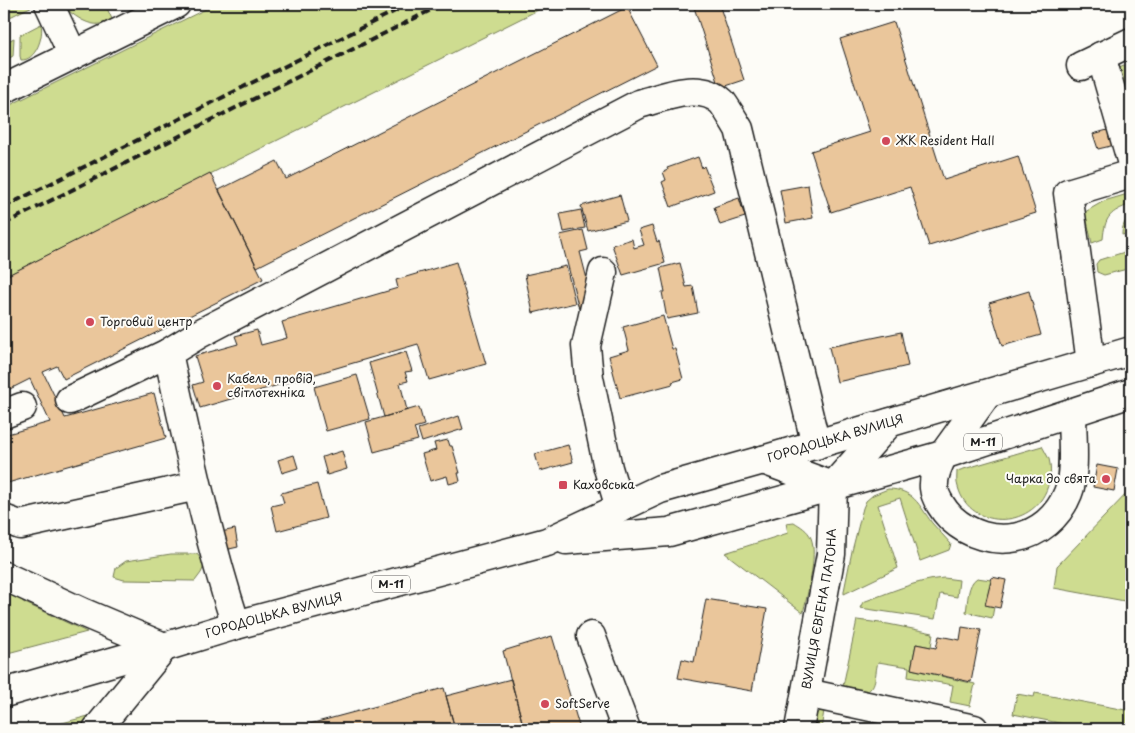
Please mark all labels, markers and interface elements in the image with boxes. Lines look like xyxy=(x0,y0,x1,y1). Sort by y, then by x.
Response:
place label: ЖК Resident Hall xyxy=(895,131,995,149)
marker: ЖК Resident Hall xyxy=(880,135,892,147)
place label: Торговий центр xyxy=(100,312,192,330)
marker: Торговий центр xyxy=(84,316,96,328)
place label: Кабель, провід, світлотехніка xyxy=(227,369,316,401)
marker: Кабель, провід, світлотехніка xyxy=(211,380,223,392)
street label: ГОРОДОЦЬКА ВУЛИЦЯ xyxy=(765,409,905,466)
road number: М-11 xyxy=(964,434,1002,451)
place label: Чарка до свята xyxy=(1006,469,1097,487)
marker: Чарка до свята xyxy=(1100,473,1112,485)
place label: Каховська xyxy=(573,475,635,493)
marker: Каховська xyxy=(557,479,569,491)
street label: ВУЛИЦЯ ЄВГЕНА ПАТОНА xyxy=(796,528,840,691)
road number: М-11 xyxy=(372,576,410,592)
street label: ГОРОДОЦЬКА ВУЛИЦЯ xyxy=(203,587,344,642)
place label: SoftServe xyxy=(555,694,610,712)
marker: SoftServe xyxy=(539,698,551,710)

